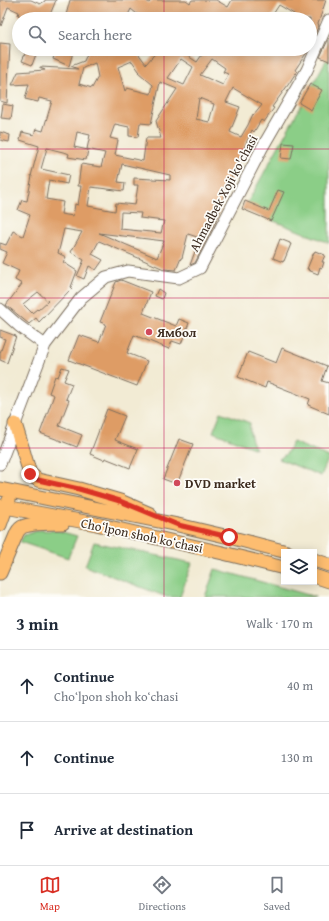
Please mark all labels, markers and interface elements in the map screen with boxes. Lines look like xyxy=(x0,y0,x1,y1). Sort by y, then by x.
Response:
search box xyxy=(12,12,317,56)
icon: search xyxy=(26,23,48,45)
text: Search here xyxy=(58,24,132,45)
street label: Ahmadbek Xoji ko'chasi xyxy=(185,131,263,255)
place label: Ямбол xyxy=(156,323,197,342)
marker: Ямбол xyxy=(144,327,154,337)
route end xyxy=(21,465,39,483)
place label: DVD market xyxy=(185,474,256,493)
marker: DVD market xyxy=(172,478,182,488)
street label: Choʻlpon shoh koʻchasi xyxy=(79,513,205,558)
route start xyxy=(220,528,238,546)
map controls xyxy=(281,549,317,585)
button: layers xyxy=(281,549,317,585)
text: 3 min xyxy=(16,611,58,636)
text: Walk · 170 m xyxy=(246,614,313,633)
text: Continue xyxy=(54,666,115,687)
icon: ahead xyxy=(16,675,38,697)
text: 40 m xyxy=(287,676,313,695)
text: Choʻlpon shoh koʻchasi xyxy=(54,687,178,706)
icon: ahead xyxy=(16,747,38,769)
text: Continue xyxy=(54,747,115,768)
text: 130 m xyxy=(281,748,313,767)
icon: arrive xyxy=(16,819,38,841)
text: Arrive at destination xyxy=(54,819,193,840)
tab: Map xyxy=(39,874,61,914)
tab: Directions xyxy=(139,874,186,914)
tab: Saved xyxy=(263,874,290,914)

